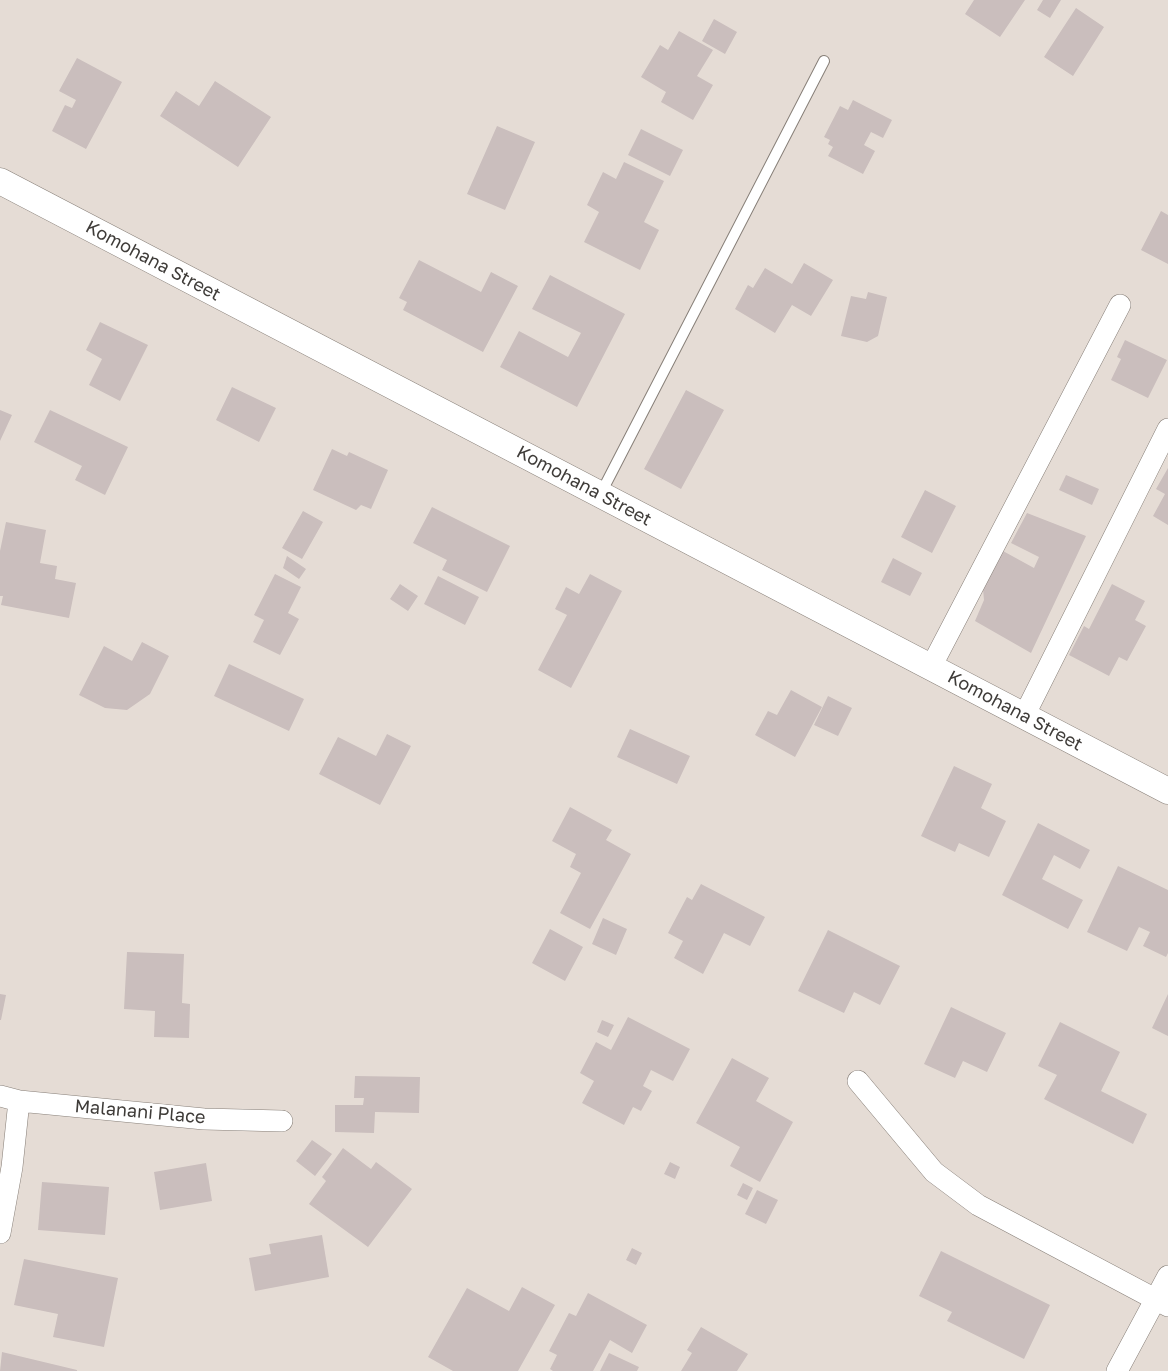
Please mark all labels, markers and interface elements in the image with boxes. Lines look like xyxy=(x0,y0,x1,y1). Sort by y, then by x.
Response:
street label: Komohana Street xyxy=(82,216,224,306)
street label: Komohana Street xyxy=(513,441,655,531)
street label: Komohana Street xyxy=(944,666,1086,756)
street label: Malanani Place xyxy=(74,1096,206,1128)

